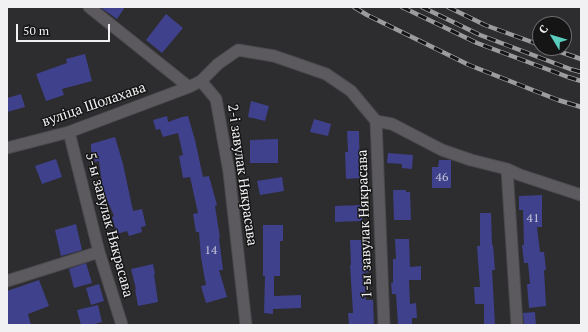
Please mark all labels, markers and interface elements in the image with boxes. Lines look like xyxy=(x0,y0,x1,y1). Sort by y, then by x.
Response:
scale bar xyxy=(18,16,112,42)
north arrow xyxy=(532,16,572,56)
text: С xyxy=(536,22,551,36)
text: 50 m xyxy=(23,23,49,38)
street label: вуліца Шолахава xyxy=(40,79,148,131)
street label: 2-і завулак Някрасава xyxy=(224,103,260,247)
street label: 1-ы завулак Някрасава xyxy=(354,149,376,299)
street label: 5-ы завулак Някрасава xyxy=(82,151,136,299)
house number: 46 xyxy=(436,171,448,185)
house number: 41 xyxy=(527,212,539,226)
house number: 14 xyxy=(205,244,217,258)

